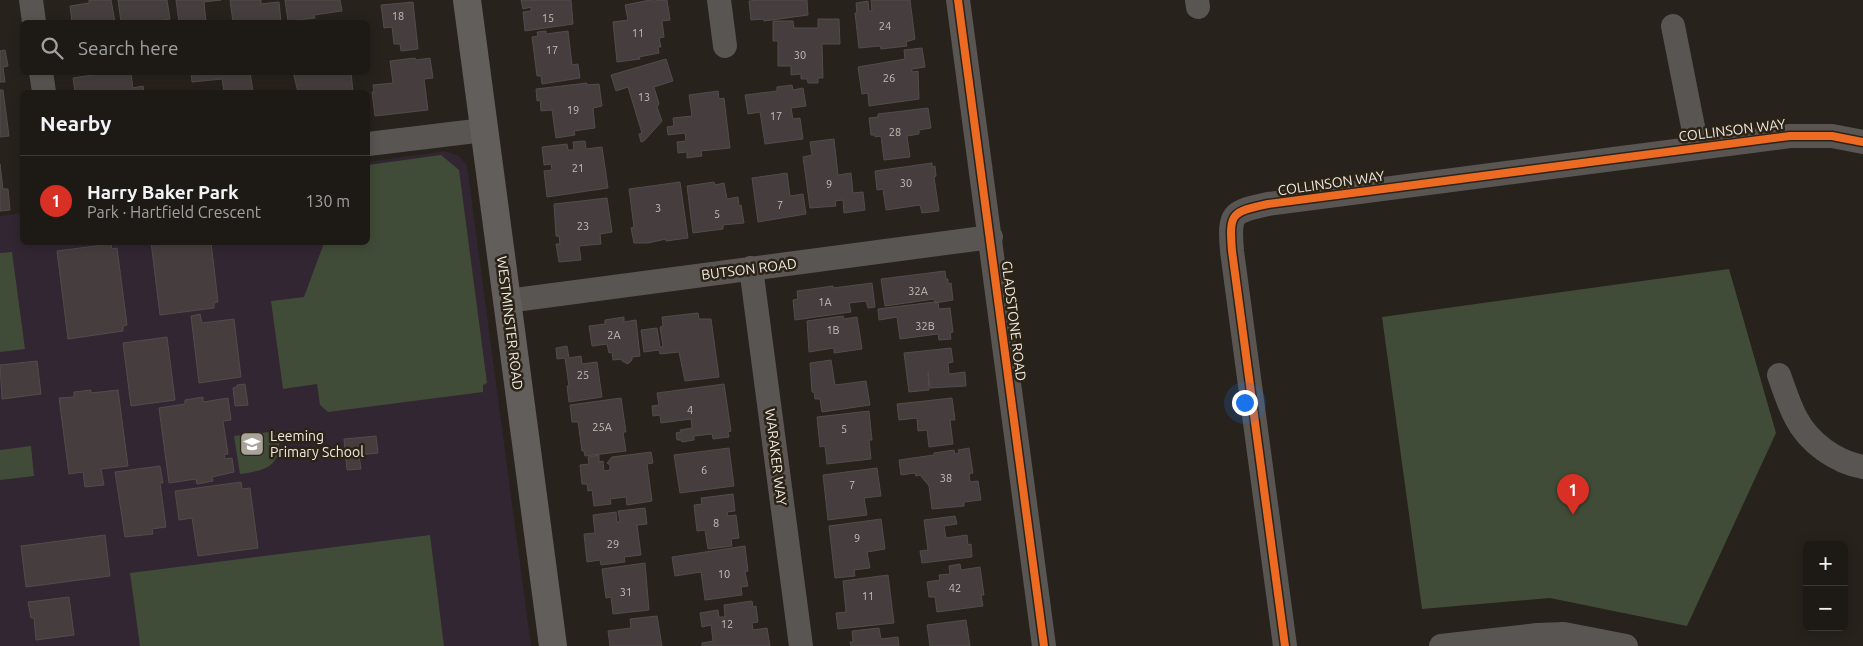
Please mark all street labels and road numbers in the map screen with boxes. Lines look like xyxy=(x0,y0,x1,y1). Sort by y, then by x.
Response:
street label: COLLINSON WAY xyxy=(1678,116,1786,144)
street label: COLLINSON WAY xyxy=(1277,168,1385,198)
street label: WESTMINSTER ROAD xyxy=(494,255,526,391)
street label: BUTSON ROAD xyxy=(700,255,798,283)
street label: GLADSTONE ROAD xyxy=(999,260,1029,382)
street label: WARAKER WAY xyxy=(762,408,790,506)

